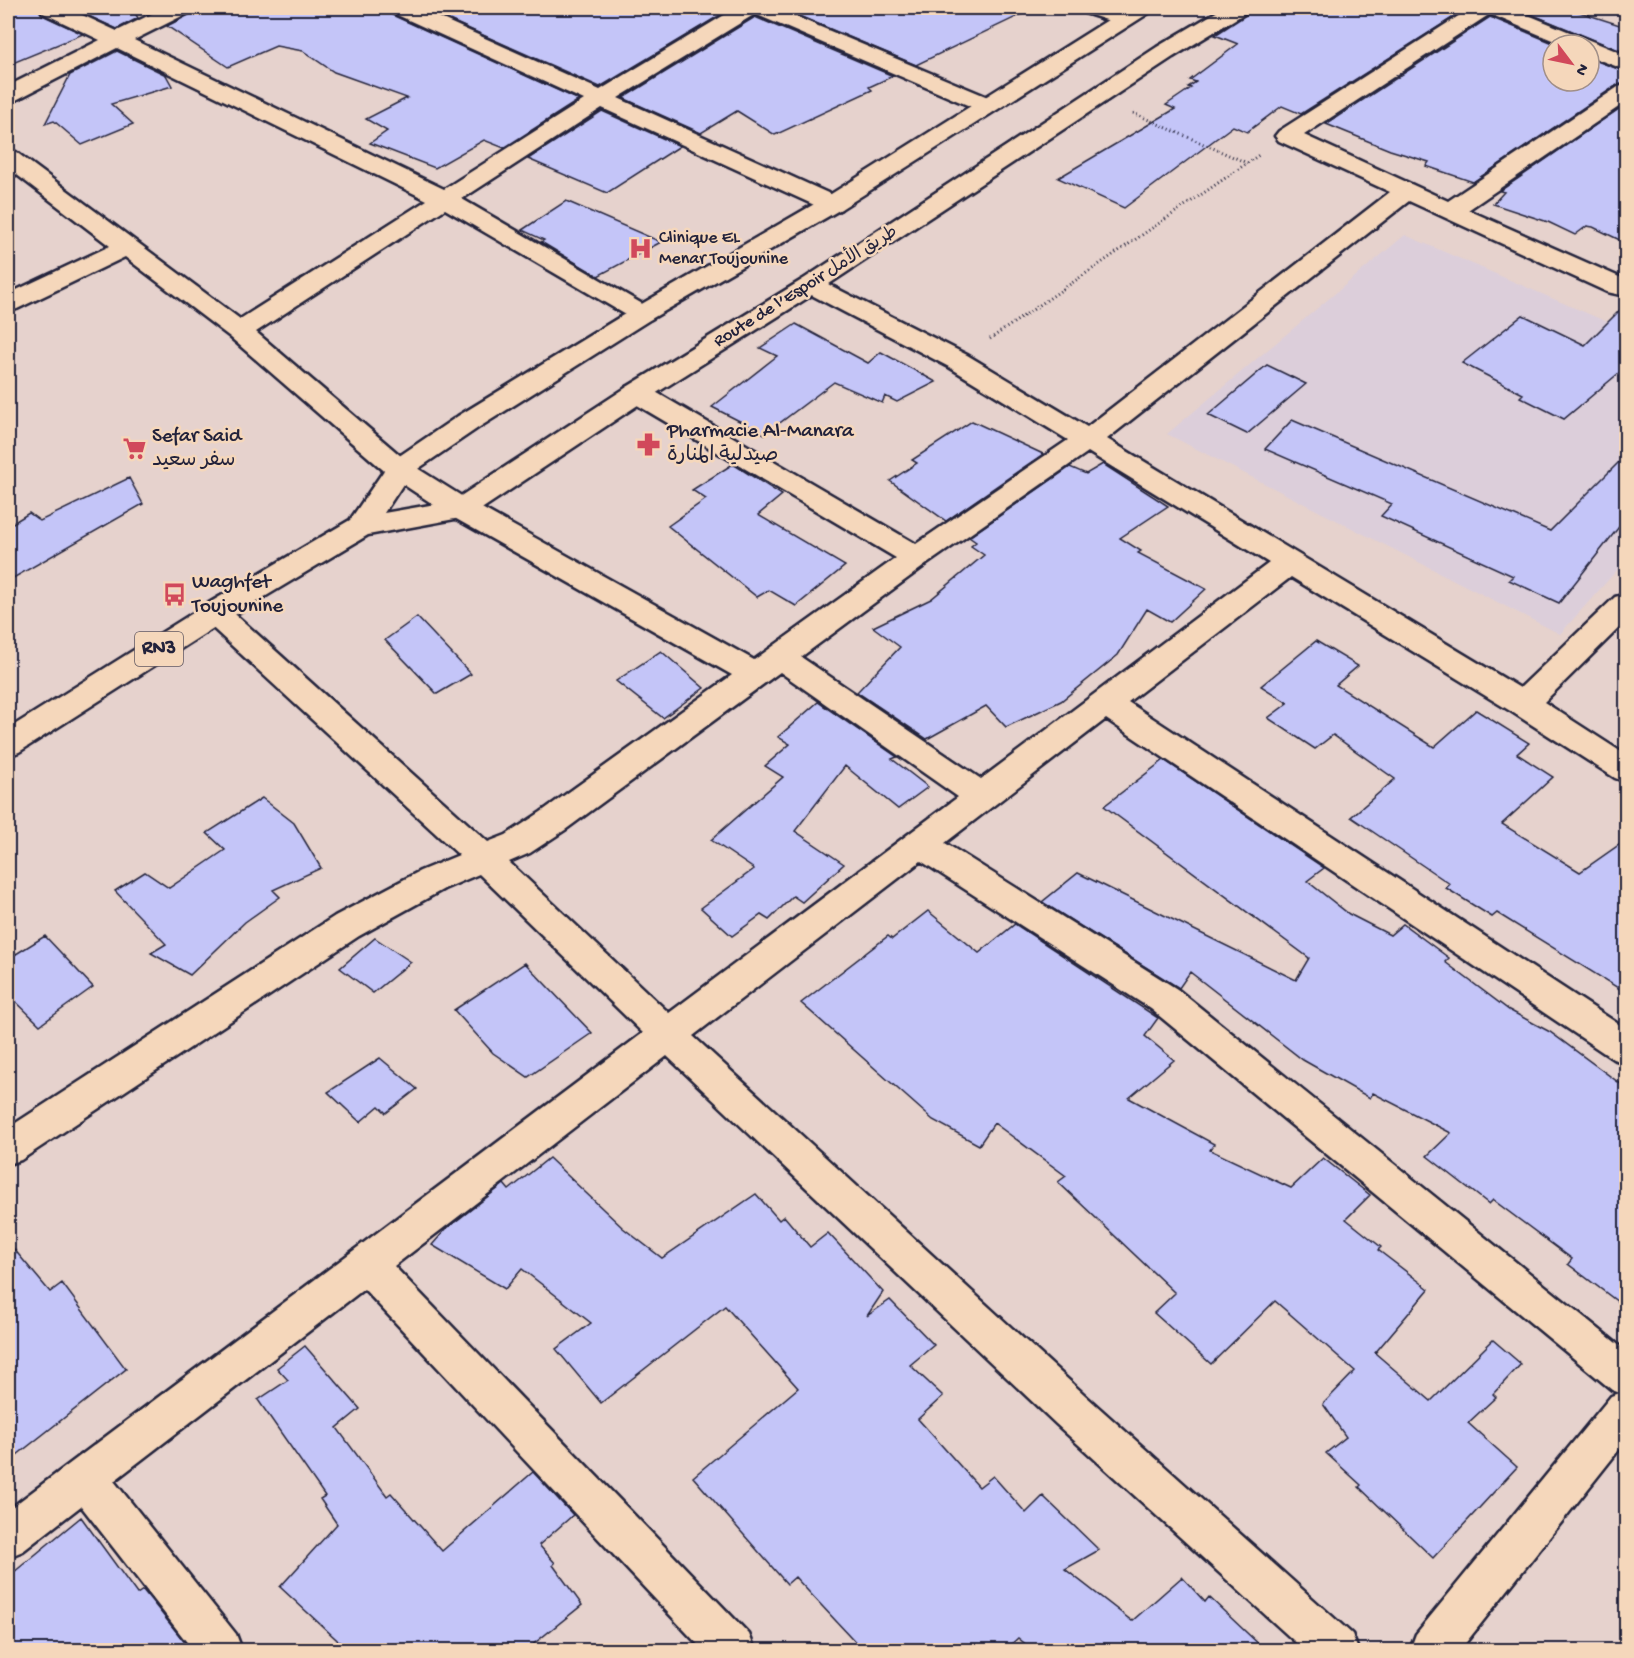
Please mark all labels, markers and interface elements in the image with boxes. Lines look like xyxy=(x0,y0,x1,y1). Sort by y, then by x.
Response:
north arrow xyxy=(1541,33,1601,93)
text: N xyxy=(1570,60,1592,79)
street label: Route de l’Espoir طريق الأمل xyxy=(708,218,902,352)
place label: Clinique EL Menar Toujounine xyxy=(659,228,789,270)
hospital icon: Clinique EL Menar Toujounine xyxy=(628,235,654,261)
place label: Pharmacie Al-Manara صيدلية المنارة xyxy=(666,420,855,469)
place label: Sefar Said سفر سعيد xyxy=(152,425,243,474)
pharmacy icon: Pharmacie Al-Manara صيدلية المنارة xyxy=(636,431,662,457)
supermarket icon: Sefar Said سفر سعيد xyxy=(121,436,147,462)
place label: Waghfet Toujounine xyxy=(191,571,284,620)
bus stop icon: Waghfet Toujounine xyxy=(161,582,187,608)
road number: RN3 xyxy=(135,632,183,666)

